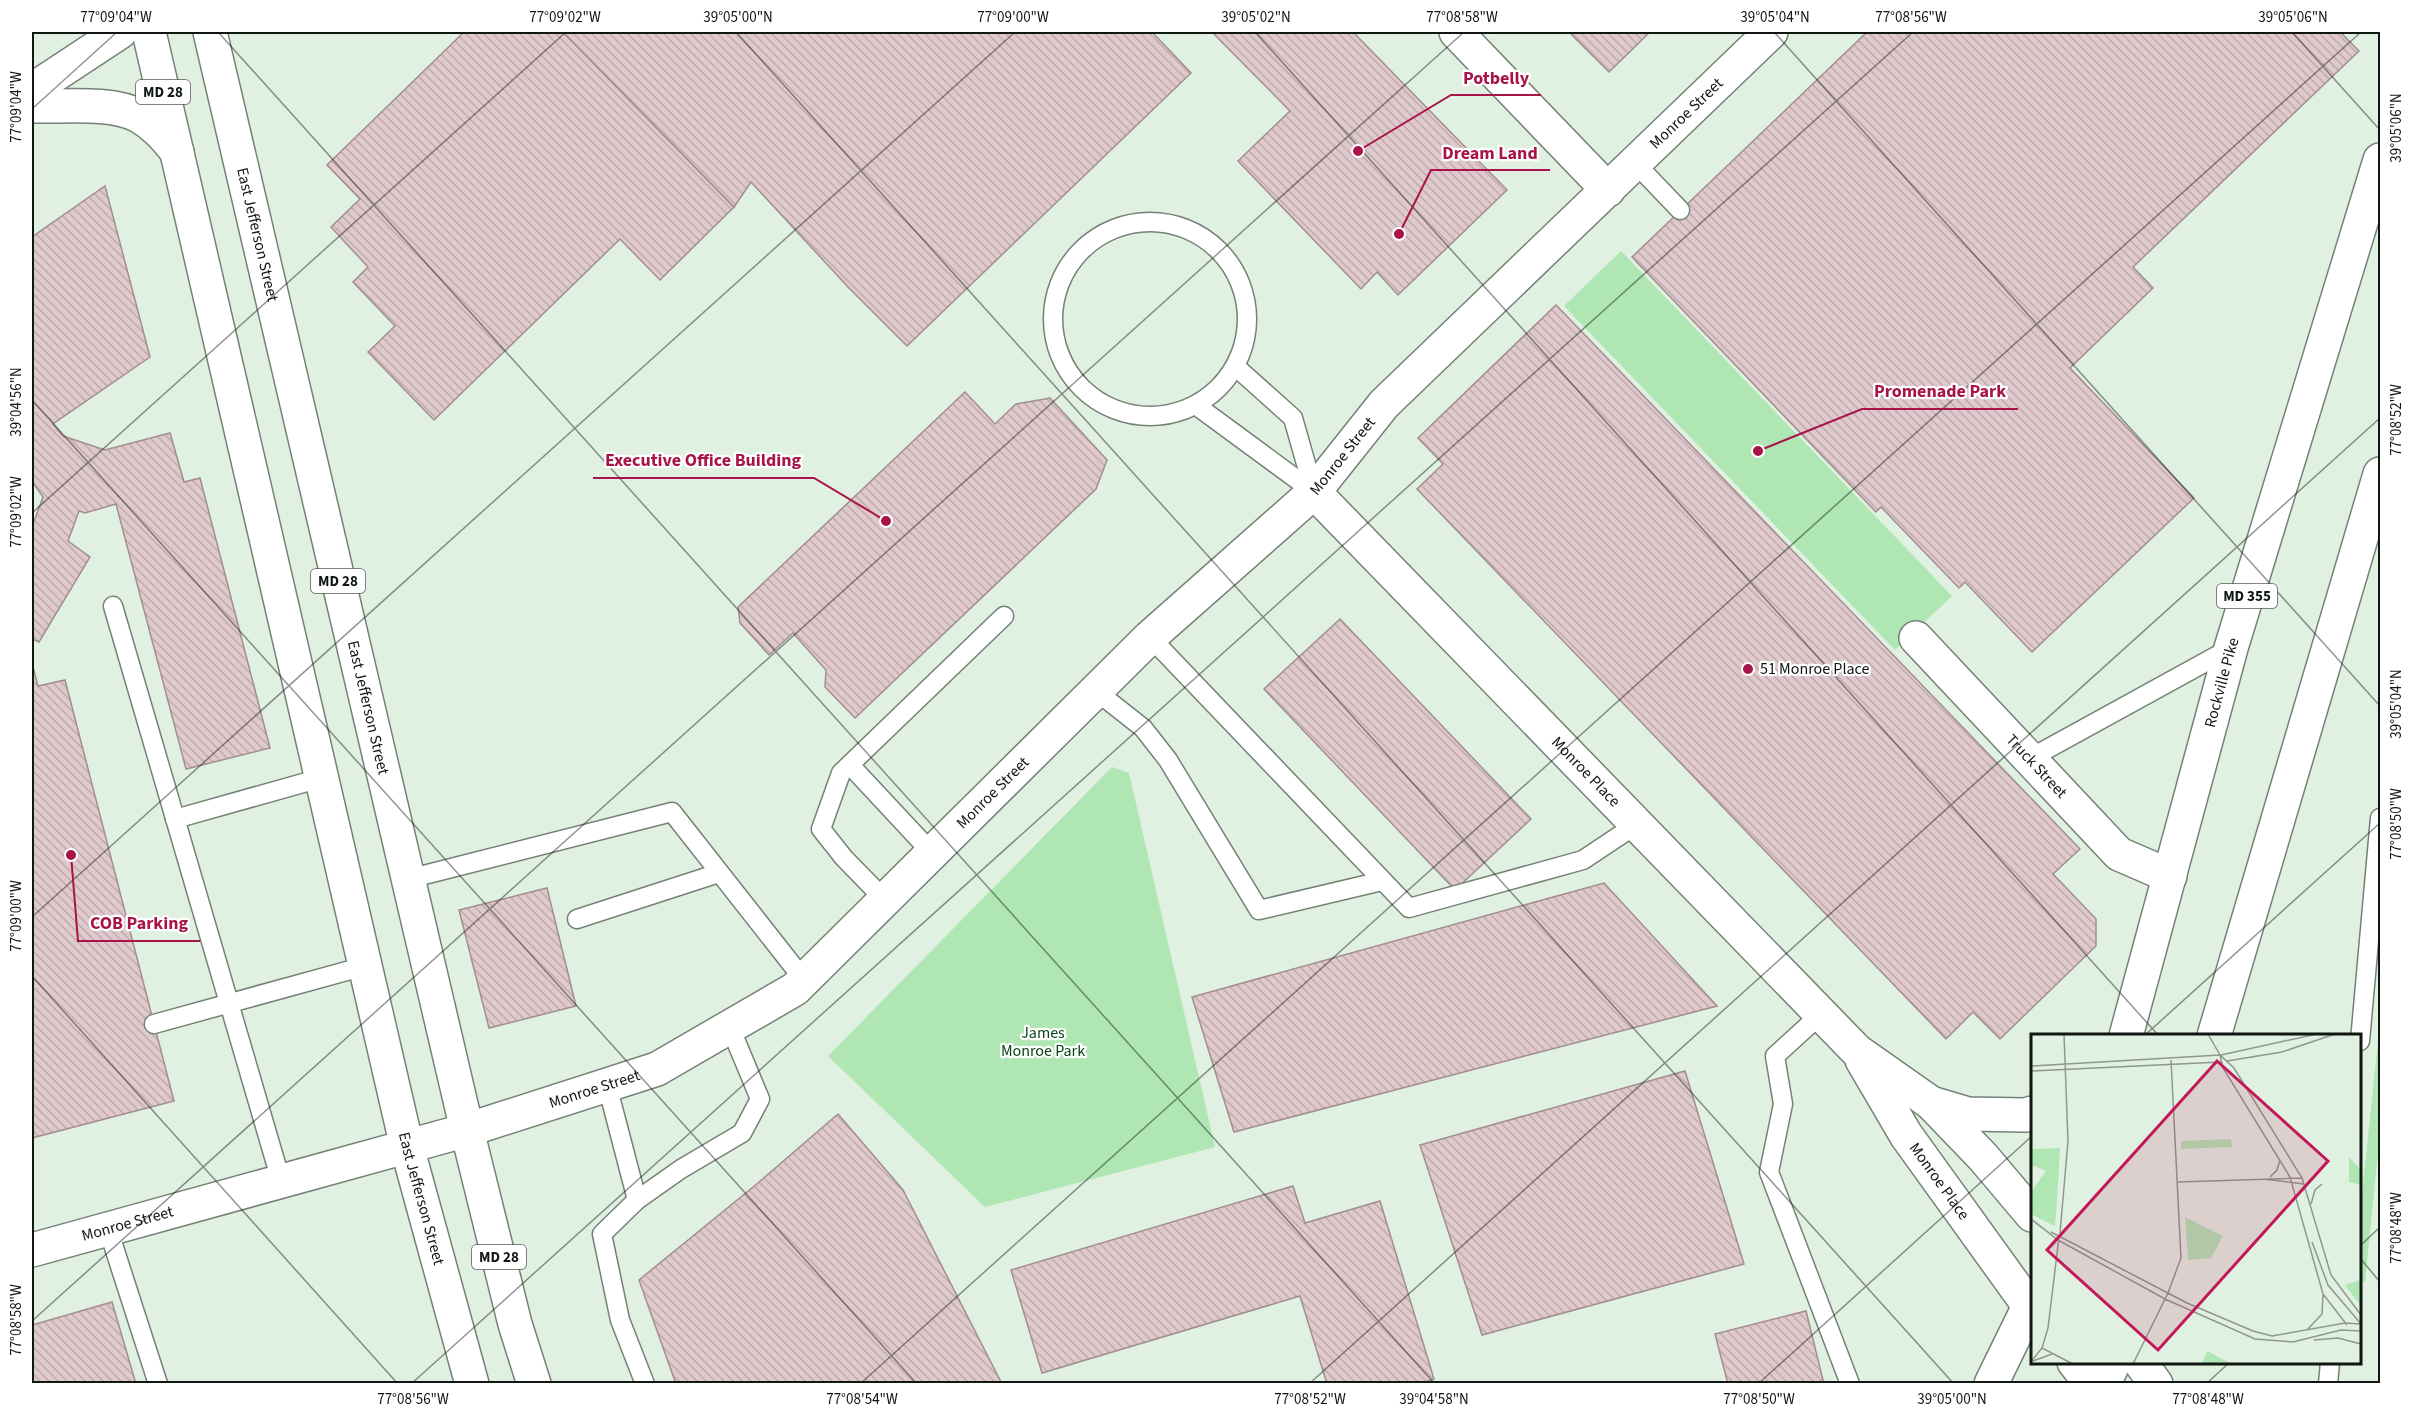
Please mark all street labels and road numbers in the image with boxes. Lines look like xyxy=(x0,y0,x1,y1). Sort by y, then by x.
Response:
street label: Monroe Street xyxy=(1645,72,1728,154)
road number: MD 28 xyxy=(136,80,190,104)
street label: East Jefferson Street xyxy=(231,165,284,304)
street label: Monroe Street xyxy=(1305,412,1381,500)
road number: MD 28 xyxy=(311,569,365,593)
road number: MD 355 xyxy=(2217,584,2277,608)
street label: Rockville Pike xyxy=(2199,635,2244,730)
street label: East Jefferson Street xyxy=(342,638,395,778)
street label: Truck Street xyxy=(2001,729,2073,804)
street label: Monroe Place xyxy=(1546,732,1625,812)
street label: Monroe Street xyxy=(952,751,1035,834)
street label: Monroe Street xyxy=(546,1064,643,1114)
street label: East Jefferson Street xyxy=(393,1130,450,1268)
street label: Monroe Place xyxy=(1904,1138,1975,1224)
street label: Monroe Street xyxy=(79,1200,176,1247)
road number: MD 28 xyxy=(472,1245,526,1269)

